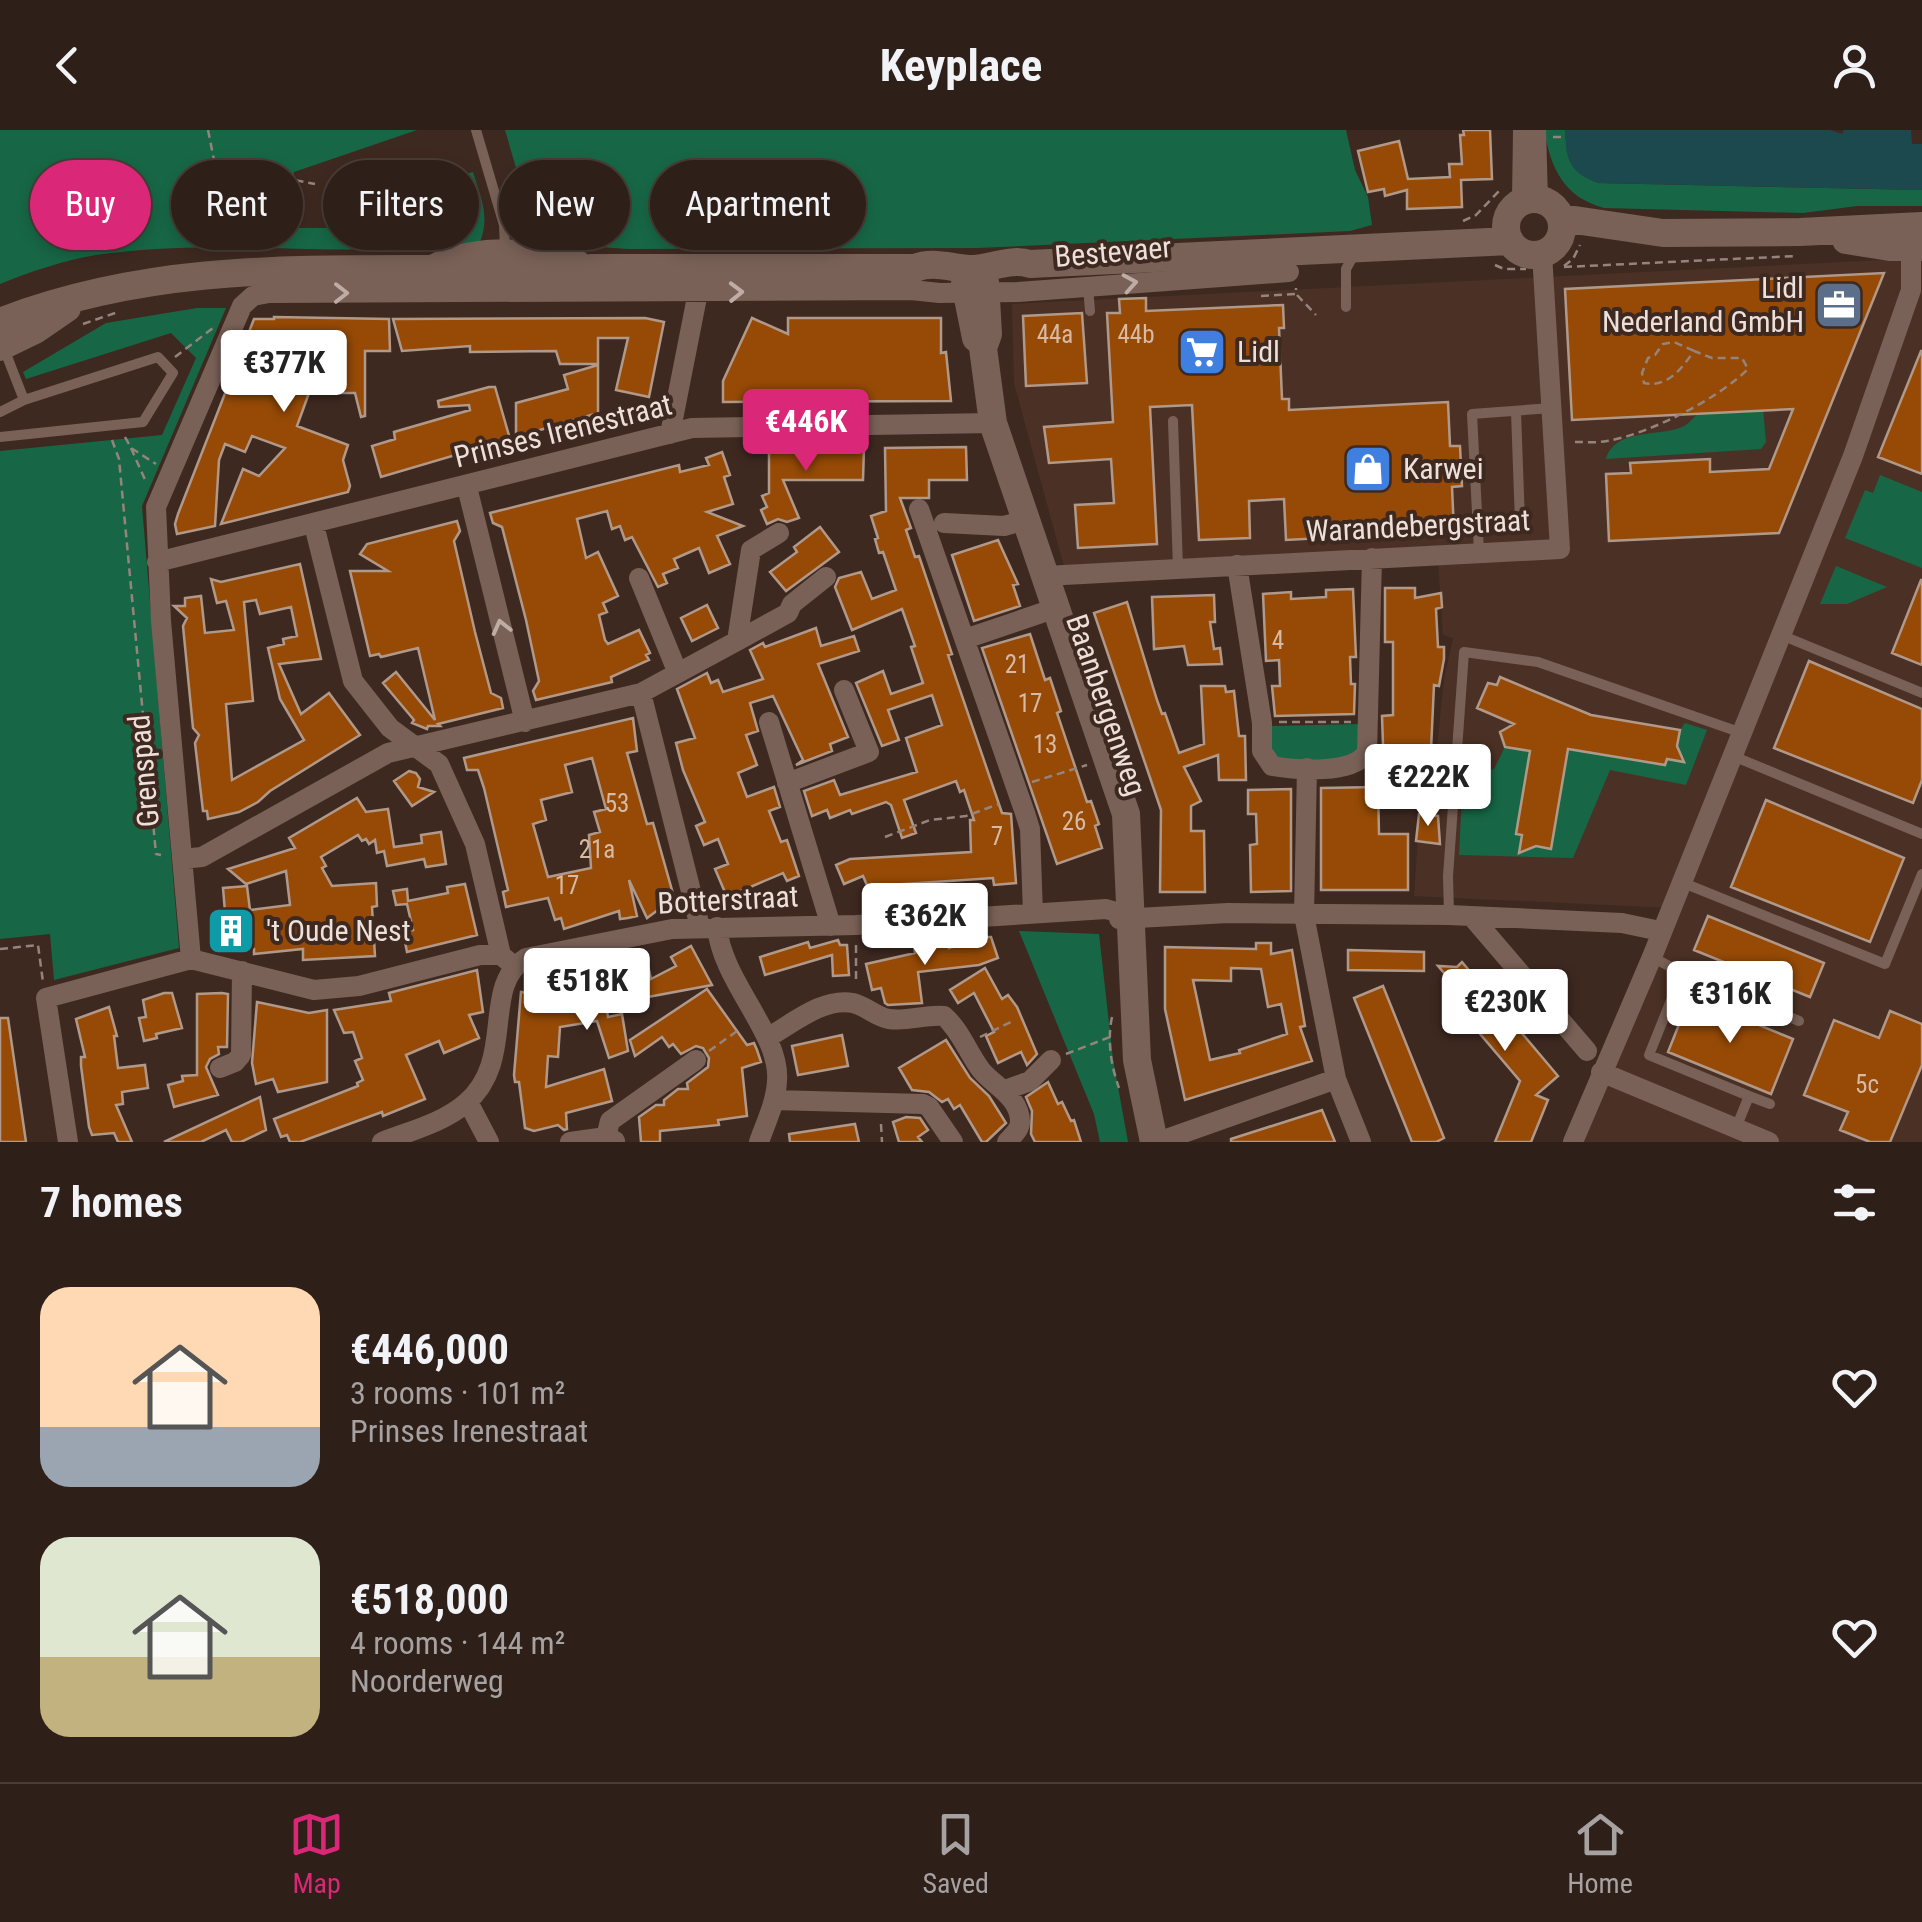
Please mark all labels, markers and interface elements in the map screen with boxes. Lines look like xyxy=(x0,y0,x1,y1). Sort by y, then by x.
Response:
icon: back xyxy=(40,38,95,93)
icon: person xyxy=(1827,38,1882,93)
text: Keyplace xyxy=(880,39,1042,92)
chip: Buy xyxy=(30,160,151,250)
chip: Rent xyxy=(171,160,303,250)
chip: Filters xyxy=(323,160,479,250)
chip: New xyxy=(499,160,630,250)
chip: Apartment xyxy=(650,160,866,250)
street label: Bestevaer xyxy=(1053,229,1173,274)
place label: Lidl Nederland GmbH xyxy=(1602,270,1804,339)
one-way arrow xyxy=(1122,273,1138,294)
office icon: Lidl Nederland GmbH xyxy=(1813,279,1865,331)
one-way arrow xyxy=(728,281,744,303)
one-way arrow xyxy=(333,282,349,303)
house number: 44a xyxy=(1037,320,1073,349)
house number: 44b xyxy=(1117,320,1155,349)
supermarket icon: Lidl xyxy=(1176,326,1228,378)
pin: €377K xyxy=(214,330,354,415)
place label: Lidl xyxy=(1237,334,1280,369)
text: €377K xyxy=(243,343,325,381)
street label: Prinses Irenestraat xyxy=(450,387,675,474)
pin: €446K xyxy=(736,389,876,474)
text: €446K xyxy=(765,402,847,440)
shop icon: Karwei xyxy=(1342,443,1394,495)
place label: Karwei xyxy=(1403,451,1484,486)
street label: Warandebergstraat xyxy=(1305,502,1531,549)
street label: Baanbergenweg xyxy=(1059,610,1154,800)
one-way arrow xyxy=(492,619,513,636)
house number: 4 xyxy=(1272,626,1284,655)
house number: 21 xyxy=(1005,650,1029,679)
house number: 17 xyxy=(1018,689,1042,718)
street label: Grenspad xyxy=(121,713,166,829)
house number: 13 xyxy=(1033,730,1057,759)
pin: €222K xyxy=(1358,744,1498,829)
text: €222K xyxy=(1387,757,1469,795)
house number: 53 xyxy=(605,789,629,818)
house number: 26 xyxy=(1062,807,1086,836)
house number: 7 xyxy=(991,822,1003,851)
house number: 21a xyxy=(579,835,615,864)
house number: 17 xyxy=(555,871,579,900)
street label: Botterstraat xyxy=(657,878,799,921)
pin: €362K xyxy=(855,883,995,968)
text: €362K xyxy=(884,896,966,934)
building icon: 't Oude Nest xyxy=(205,905,257,957)
place label: 't Oude Nest xyxy=(266,913,411,948)
pin: €518K xyxy=(517,948,657,1033)
text: €518K xyxy=(546,961,628,999)
pin: €316K xyxy=(1660,961,1800,1046)
pin: €230K xyxy=(1435,969,1575,1054)
text: €316K xyxy=(1689,974,1771,1012)
text: €230K xyxy=(1464,982,1546,1020)
house number: 5c xyxy=(1855,1070,1879,1099)
icon: filters xyxy=(1827,1175,1882,1230)
text: 7 homes xyxy=(40,1178,183,1227)
text: €446,000 xyxy=(350,1325,509,1374)
icon: home xyxy=(120,1327,240,1447)
icon: heart xyxy=(1827,1360,1882,1415)
text: 3 rooms · 101 m² xyxy=(350,1374,565,1412)
text: Prinses Irenestraat xyxy=(350,1412,588,1450)
text: €518,000 xyxy=(350,1575,509,1624)
icon: home xyxy=(120,1577,240,1697)
icon: heart xyxy=(1827,1610,1882,1665)
text: 4 rooms · 144 m² xyxy=(350,1624,565,1662)
text: Noorderweg xyxy=(350,1662,504,1700)
tab: Map xyxy=(289,1807,344,1900)
tab: Saved xyxy=(922,1807,989,1900)
tab: Home xyxy=(1567,1807,1633,1900)

